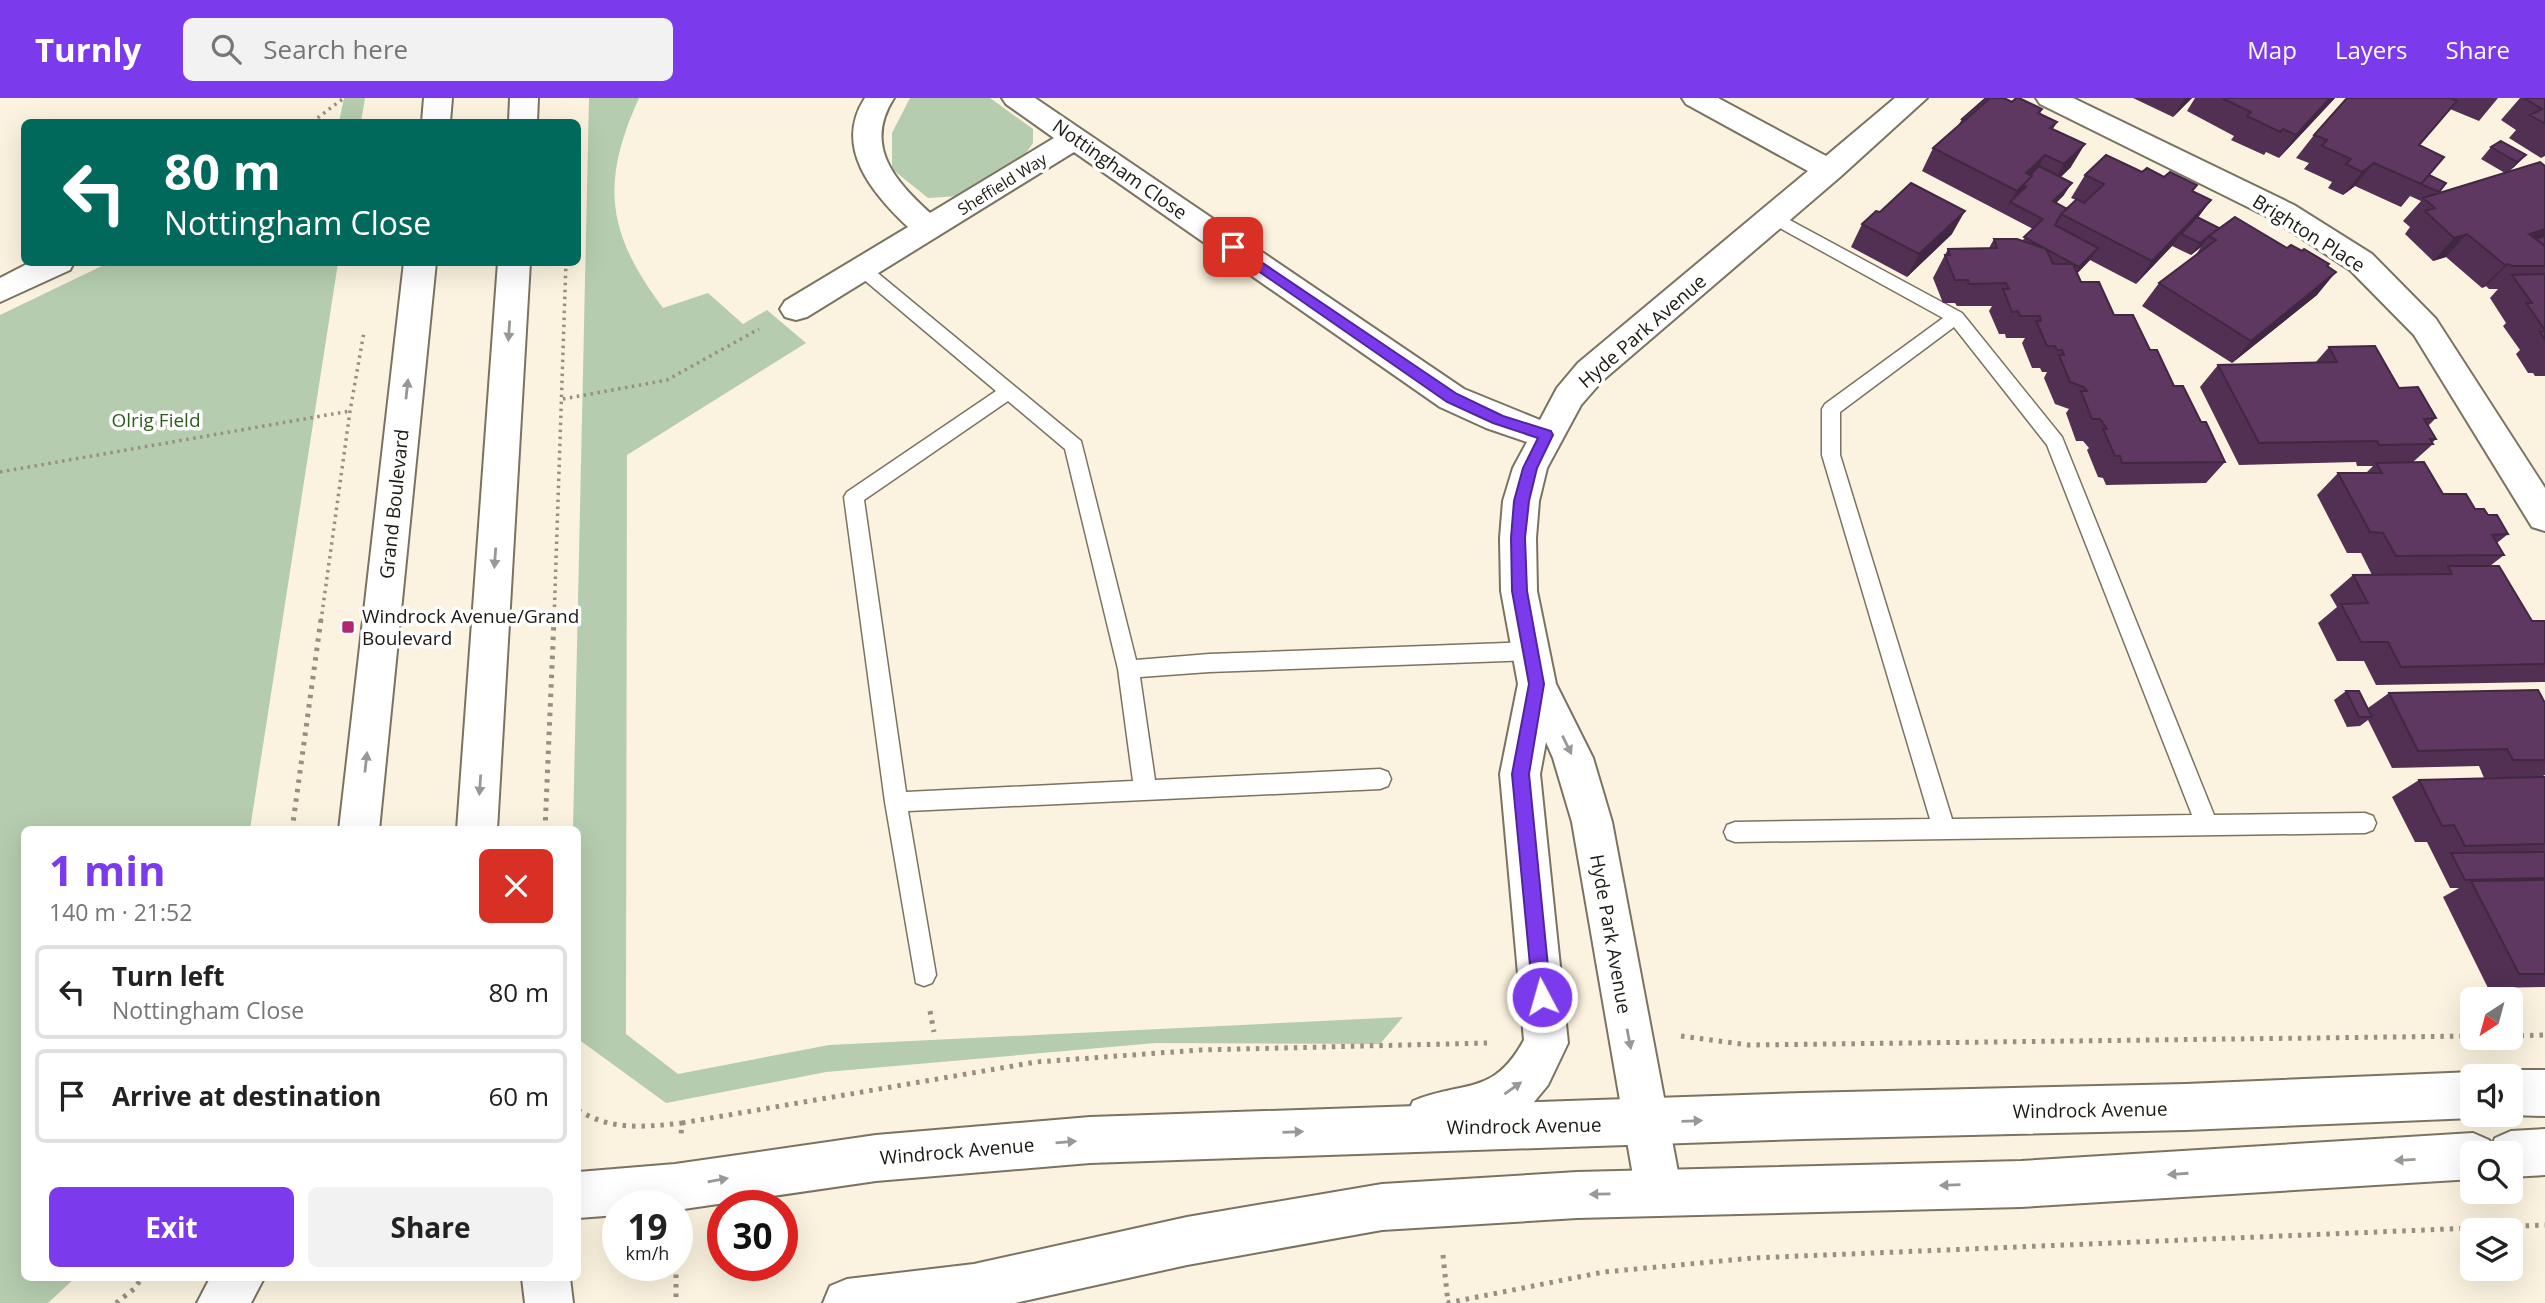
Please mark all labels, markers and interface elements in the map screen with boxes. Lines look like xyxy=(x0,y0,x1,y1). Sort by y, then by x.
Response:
search box xyxy=(183,18,673,81)
text: Turnly xyxy=(35,27,141,72)
icon: search xyxy=(207,30,245,68)
text: Search here xyxy=(263,31,408,67)
text: Map xyxy=(2247,33,2297,66)
text: Layers xyxy=(2335,33,2408,66)
text: Share xyxy=(2446,33,2510,66)
street label: Nottingham Close xyxy=(1048,113,1192,225)
text: 80 m xyxy=(164,138,281,204)
icon: left xyxy=(49,147,140,238)
street label: Sheffield Way xyxy=(953,147,1051,220)
street label: Brighton Place xyxy=(2248,188,2370,278)
text: Nottingham Close xyxy=(164,201,431,244)
pin xyxy=(1203,217,1263,277)
icon: arrive xyxy=(1214,228,1252,266)
street label: Hyde Park Avenue xyxy=(1572,268,1712,394)
one-way arrow xyxy=(504,320,515,342)
one-way arrow xyxy=(401,378,412,400)
park label: Olrig Field xyxy=(111,407,201,433)
street label: Grand Boulevard xyxy=(373,428,415,580)
one-way arrow xyxy=(489,547,500,569)
place label: Windrock Avenue/Grand Boulevard xyxy=(362,603,579,651)
marker: Windrock Avenue/Grand Boulevard xyxy=(340,619,356,635)
one-way arrow xyxy=(1561,735,1572,755)
one-way arrow xyxy=(361,750,372,772)
one-way arrow xyxy=(475,774,486,796)
text: 1 min xyxy=(49,841,166,898)
button: close xyxy=(479,849,553,923)
street label: Hyde Park Avenue xyxy=(1584,852,1638,1016)
text: 140 m · 21:52 xyxy=(49,896,192,928)
text: Turn left xyxy=(112,958,224,994)
position arrow xyxy=(1505,960,1579,1034)
icon: left xyxy=(53,973,91,1011)
text: 80 m xyxy=(488,974,549,1010)
north arrow xyxy=(2460,987,2524,1050)
map controls xyxy=(2460,987,2523,1281)
text: Nottingham Close xyxy=(112,994,304,1026)
one-way arrow xyxy=(1624,1028,1635,1050)
button: sound xyxy=(2460,1064,2523,1127)
icon: arrive xyxy=(53,1077,91,1115)
text: Arrive at destination xyxy=(112,1078,381,1114)
text: 60 m xyxy=(488,1078,549,1114)
one-way arrow xyxy=(1503,1081,1522,1095)
street label: Windrock Avenue xyxy=(2012,1096,2168,1124)
street label: Windrock Avenue xyxy=(1446,1112,1602,1140)
one-way arrow xyxy=(1681,1115,1703,1126)
one-way arrow xyxy=(1283,1127,1305,1138)
street label: Windrock Avenue xyxy=(879,1131,1035,1171)
one-way arrow xyxy=(1055,1136,1077,1147)
button: search xyxy=(2460,1141,2523,1204)
one-way arrow xyxy=(2393,1154,2415,1165)
one-way arrow xyxy=(2166,1168,2188,1179)
one-way arrow xyxy=(707,1174,729,1185)
one-way arrow xyxy=(1939,1180,1961,1191)
button: Exit xyxy=(49,1187,294,1267)
button: Share xyxy=(308,1187,553,1267)
one-way arrow xyxy=(1589,1189,1611,1200)
speed limit sign: 30 xyxy=(707,1190,798,1281)
text: 19 xyxy=(627,1203,668,1250)
button: layers xyxy=(2460,1218,2523,1281)
text: km/h xyxy=(626,1241,669,1265)

